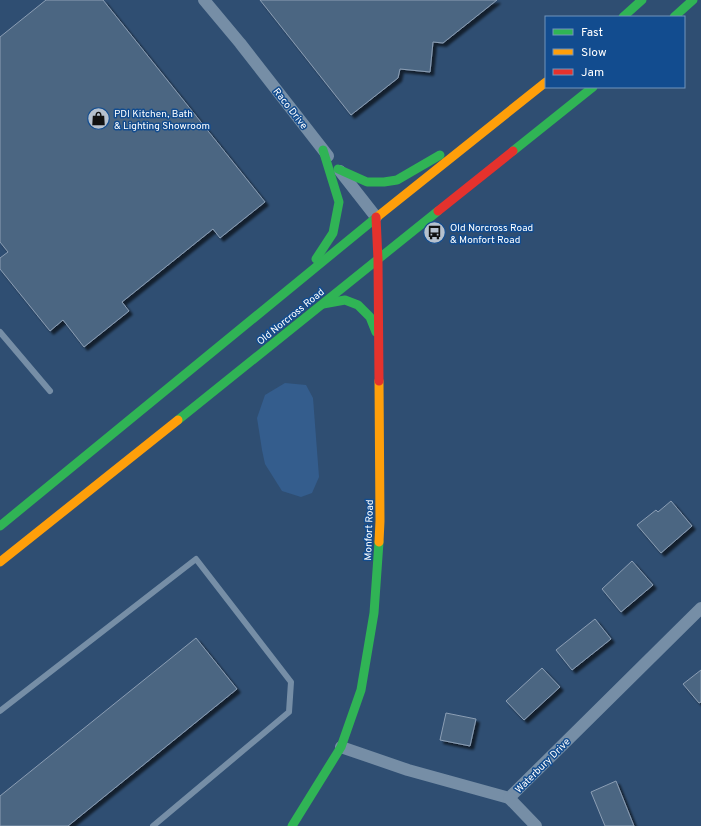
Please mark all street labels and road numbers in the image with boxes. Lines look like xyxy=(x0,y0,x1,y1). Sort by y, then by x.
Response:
street label: Raco Drive xyxy=(270,86,310,132)
street label: Old Norcross Road xyxy=(255,286,327,348)
street label: Monfort Road xyxy=(362,499,377,561)
street label: Waterbury Drive xyxy=(513,736,573,796)

